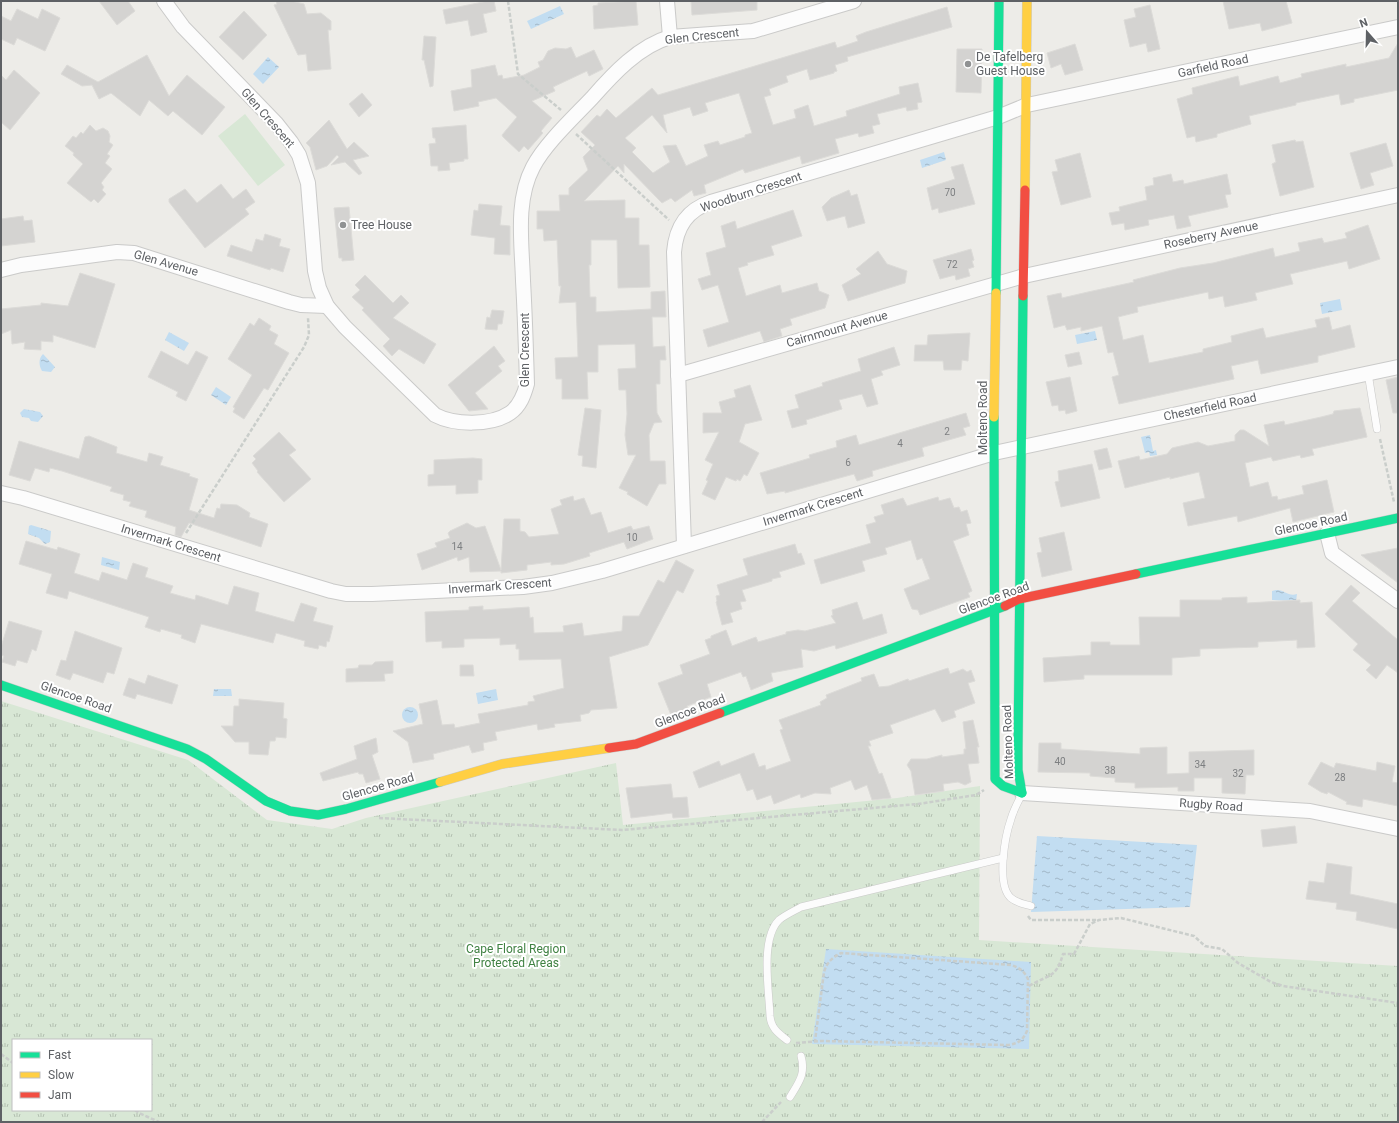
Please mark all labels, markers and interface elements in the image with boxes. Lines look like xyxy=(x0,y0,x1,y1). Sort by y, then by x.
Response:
north arrow xyxy=(1347,12,1387,52)
text: N xyxy=(1358,16,1370,31)
street label: Glen Crescent xyxy=(664,25,740,47)
place label: De Tafelberg Guest House xyxy=(976,50,1045,78)
street label: Garfield Road xyxy=(1176,52,1250,80)
marker: De Tafelberg Guest House xyxy=(963,59,973,69)
street label: Glen Crescent xyxy=(238,85,298,151)
street label: Woodburn Crescent xyxy=(699,169,803,215)
house number: 70 xyxy=(944,187,956,198)
place label: Tree House xyxy=(351,218,412,232)
street label: Roseberry Avenue xyxy=(1163,218,1259,252)
marker: Tree House xyxy=(338,220,348,230)
street label: Glen Avenue xyxy=(132,247,200,279)
house number: 72 xyxy=(946,259,958,270)
street label: Cairnmount Avenue xyxy=(785,308,889,350)
street label: Glen Crescent xyxy=(518,313,532,387)
street label: Molteno Road xyxy=(976,381,990,455)
street label: Chesterfield Road xyxy=(1162,390,1258,424)
house number: 2 xyxy=(944,426,950,437)
house number: 4 xyxy=(897,438,903,449)
house number: 6 xyxy=(845,457,851,468)
street label: Invermark Crescent xyxy=(761,485,865,529)
street label: Glencoe Road xyxy=(1273,509,1349,539)
street label: Invermark Crescent xyxy=(119,521,223,565)
house number: 10 xyxy=(626,532,638,543)
house number: 14 xyxy=(451,541,463,552)
street label: Invermark Crescent xyxy=(448,575,552,597)
street label: Glencoe Road xyxy=(957,579,1031,617)
street label: Glencoe Road xyxy=(39,678,113,716)
street label: Glencoe Road xyxy=(653,691,727,731)
street label: Molteno Road xyxy=(1000,705,1016,779)
house number: 40 xyxy=(1054,756,1066,767)
house number: 34 xyxy=(1194,759,1206,770)
house number: 38 xyxy=(1104,765,1116,776)
house number: 32 xyxy=(1232,768,1244,779)
street label: Glencoe Road xyxy=(340,770,416,804)
house number: 28 xyxy=(1334,772,1346,783)
street label: Rugby Road xyxy=(1179,796,1243,814)
park label: Cape Floral Region Protected Areas xyxy=(466,942,566,970)
legend xyxy=(12,1039,152,1111)
text: Fast xyxy=(48,1048,71,1062)
text: Slow xyxy=(48,1068,74,1082)
text: Jam xyxy=(48,1088,72,1102)

